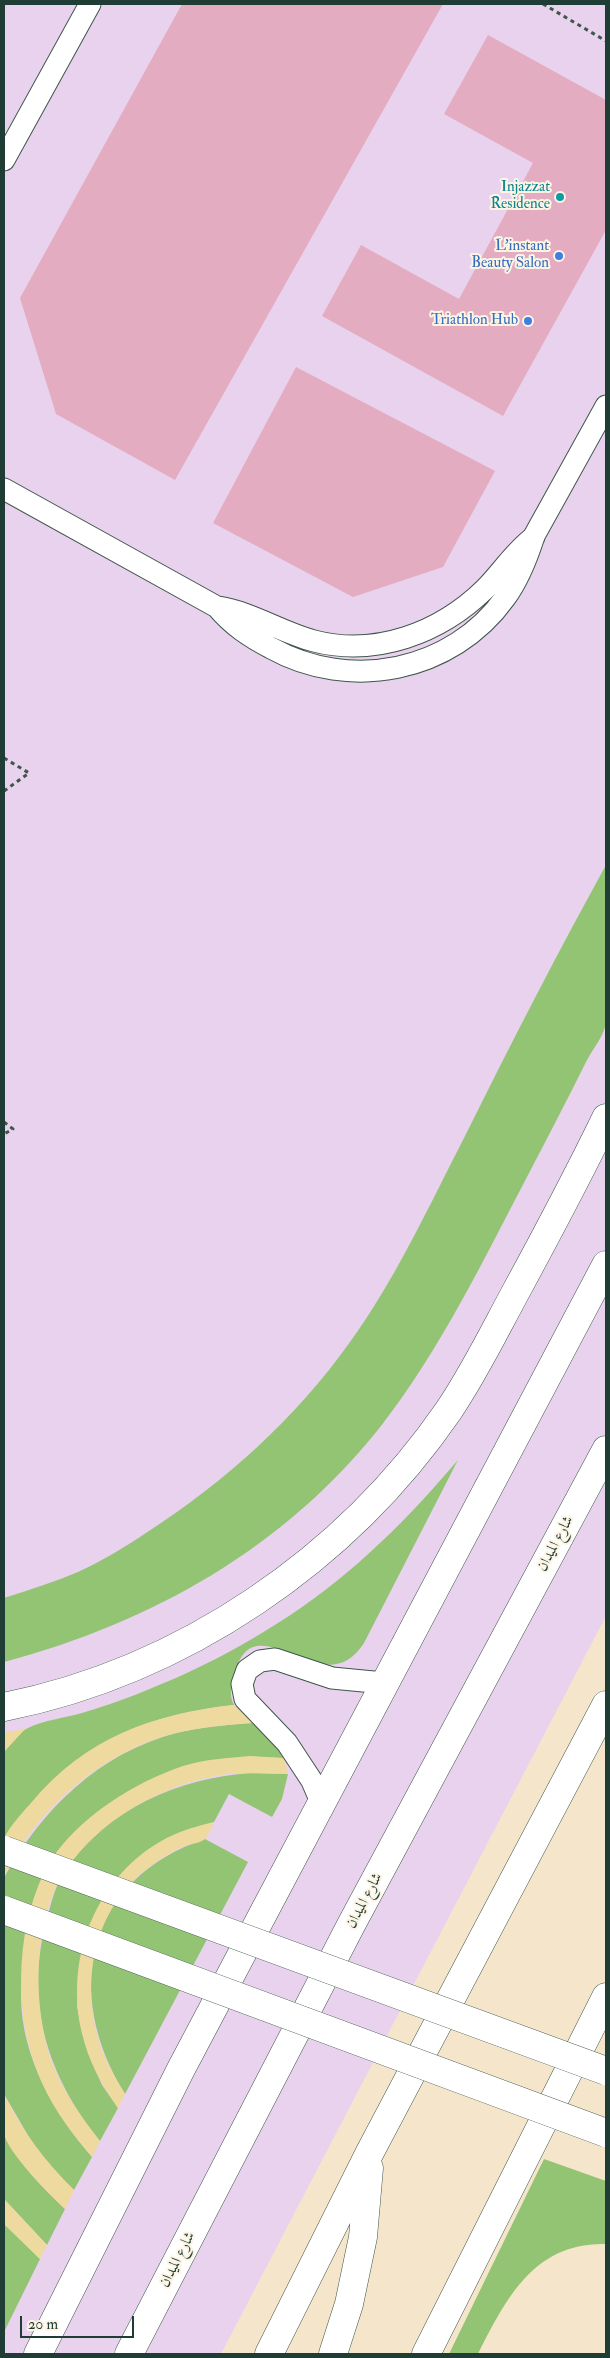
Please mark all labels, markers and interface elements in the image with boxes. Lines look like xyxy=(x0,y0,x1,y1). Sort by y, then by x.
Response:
place label: Injazzat Residence xyxy=(490,179,550,214)
marker: Injazzat Residence xyxy=(554,191,566,203)
place label: L'instant Beauty Salon xyxy=(471,238,549,273)
marker: L'instant Beauty Salon xyxy=(553,250,565,262)
place label: Triathlon Hub xyxy=(431,312,518,330)
marker: Triathlon Hub xyxy=(522,315,534,327)
street label: شارع الميدان xyxy=(534,1513,578,1575)
street label: شارع الميدان xyxy=(343,1870,387,1932)
street label: شارع الميدان xyxy=(156,2229,200,2291)
scale bar xyxy=(22,2306,136,2338)
text: 20 m xyxy=(28,2315,58,2334)

